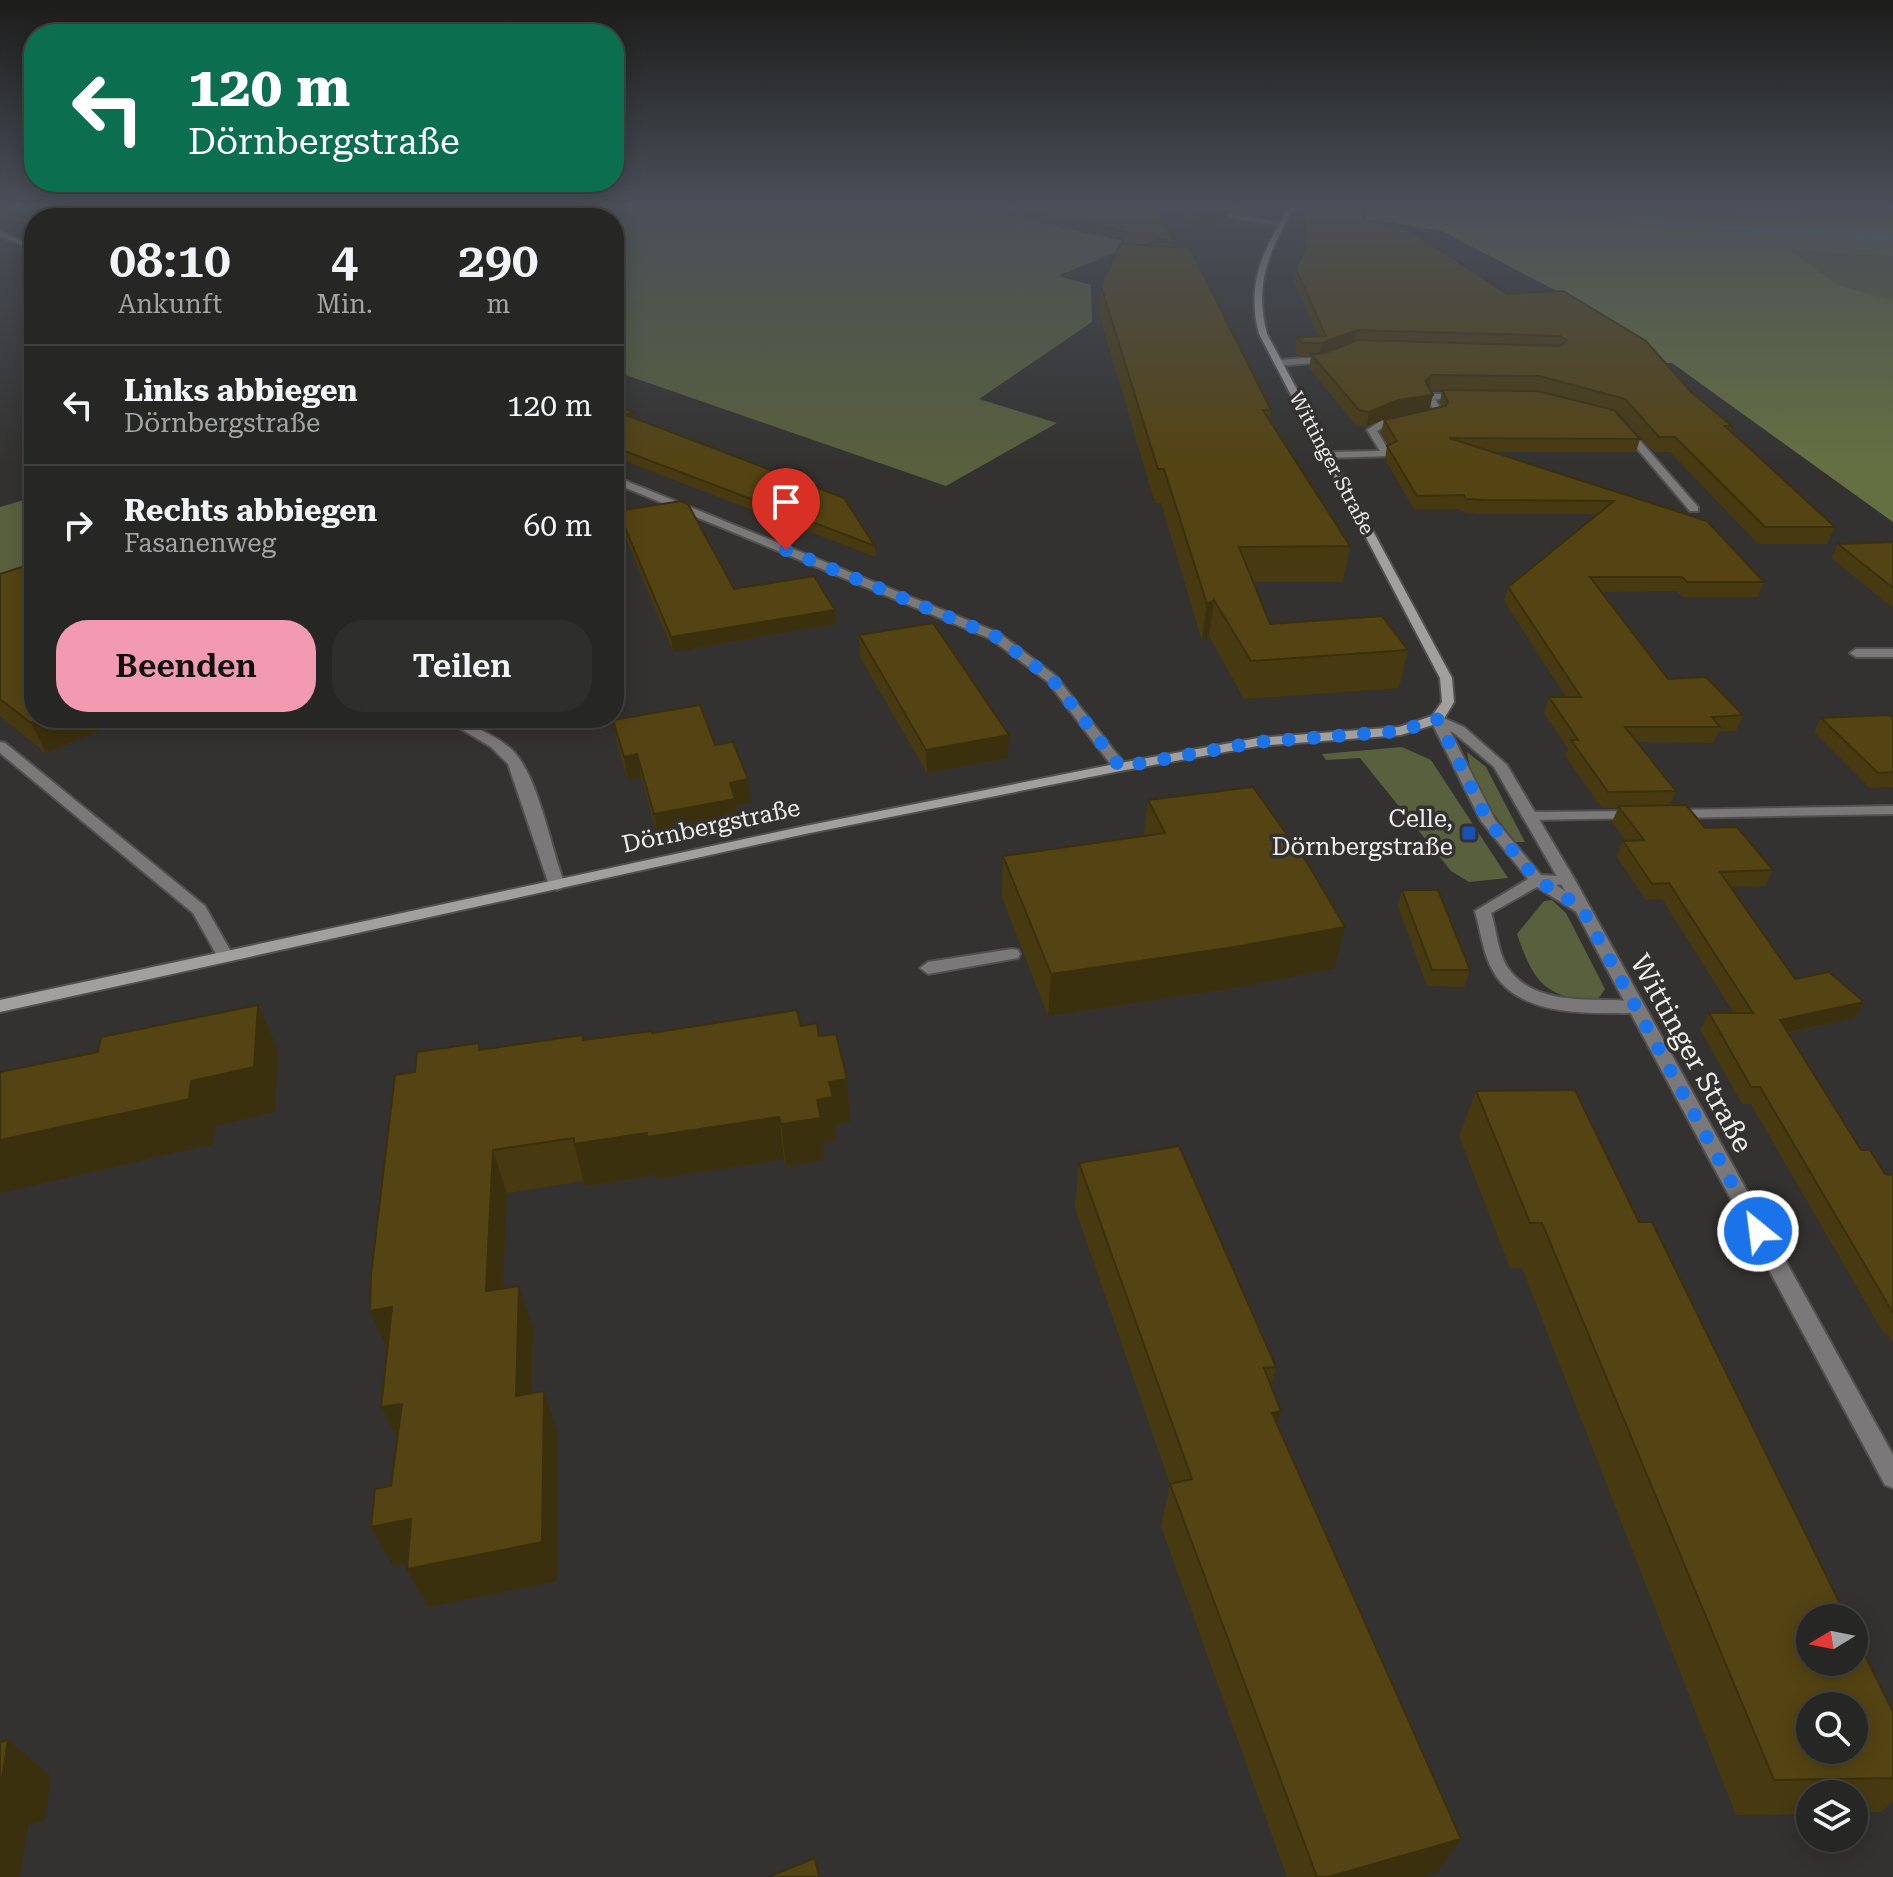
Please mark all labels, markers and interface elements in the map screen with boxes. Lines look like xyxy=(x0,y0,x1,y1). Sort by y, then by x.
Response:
text: 120 m xyxy=(188,54,350,120)
icon: left xyxy=(56,56,160,160)
text: Dörnbergstraße xyxy=(188,121,460,163)
text: 08:10 xyxy=(109,233,231,289)
text: 4 xyxy=(331,233,358,289)
text: 290 xyxy=(458,233,539,289)
text: Ankunft xyxy=(118,289,222,319)
text: Min. xyxy=(316,289,373,319)
text: m xyxy=(487,289,510,319)
text: Links abbiegen xyxy=(124,373,358,408)
icon: left xyxy=(56,383,100,427)
street label: Wittinger Straße xyxy=(1284,387,1380,539)
text: 120 m xyxy=(507,388,592,423)
text: Dörnbergstraße xyxy=(124,408,320,438)
pin xyxy=(752,468,820,550)
icon: arrive xyxy=(764,480,808,524)
text: Rechts abbiegen xyxy=(124,493,377,528)
icon: right xyxy=(56,503,100,547)
text: 60 m xyxy=(523,508,592,543)
text: Fasanenweg xyxy=(124,528,276,558)
button: Beenden xyxy=(56,620,316,712)
button: Teilen xyxy=(332,620,592,712)
street label: Dörnbergstraße xyxy=(619,793,803,859)
place label: Celle, Dörnbergstraße xyxy=(1272,805,1453,861)
marker: Celle, Dörnbergstraße xyxy=(1460,824,1478,842)
street label: Wittinger Straße xyxy=(1623,948,1760,1158)
position arrow xyxy=(1716,1189,1800,1273)
north arrow xyxy=(1796,1604,1868,1676)
map controls xyxy=(1796,1604,1868,1852)
button: search xyxy=(1796,1692,1868,1764)
button: layers xyxy=(1796,1780,1868,1852)

